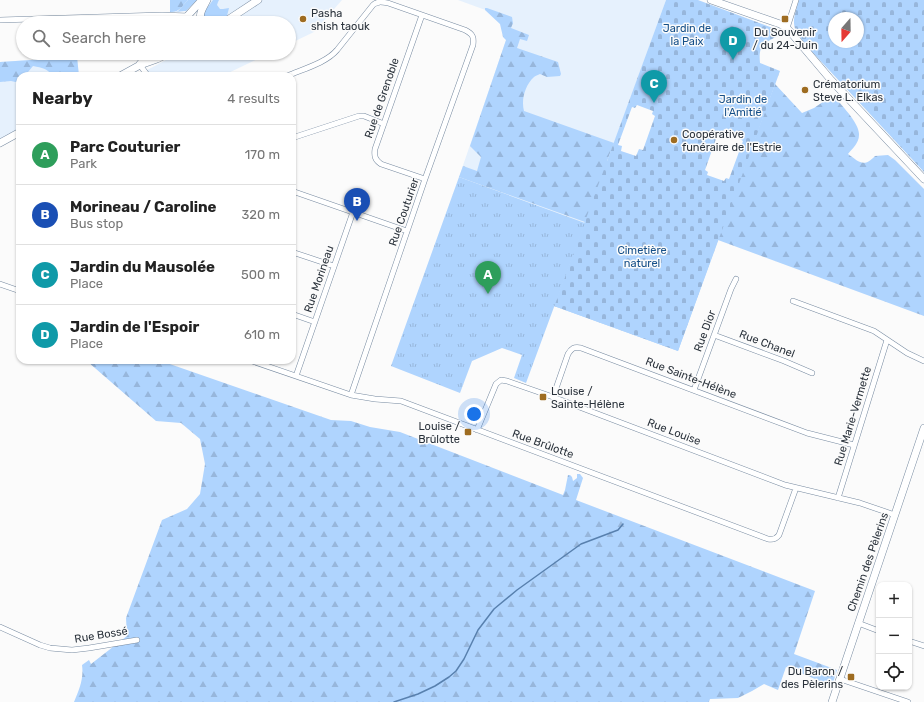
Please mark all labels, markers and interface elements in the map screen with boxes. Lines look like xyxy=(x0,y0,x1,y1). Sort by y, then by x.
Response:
place label: Pasha shish taouk xyxy=(311,7,370,33)
north arrow xyxy=(828,12,864,48)
marker: Pasha shish taouk xyxy=(298,14,308,24)
marker: Du Souvenir / du 24-Juin xyxy=(780,14,790,24)
search box xyxy=(16,16,296,60)
park label: Jardin de la Paix xyxy=(663,22,711,48)
place label: Du Souvenir / du 24-Juin xyxy=(752,26,818,52)
icon: search xyxy=(30,27,52,49)
pin: D xyxy=(720,27,746,60)
text: Search here xyxy=(62,29,146,47)
street label: Rue de Grenoble xyxy=(362,56,402,140)
pin: C xyxy=(641,70,667,103)
place label: Crématorium Steve L. Elkas xyxy=(813,78,883,104)
marker: Crématorium Steve L. Elkas xyxy=(800,85,810,95)
text: Nearby xyxy=(32,88,93,108)
text: 4 results xyxy=(227,91,280,106)
park label: Jardin de l'Amitié xyxy=(719,93,767,119)
place label: Coopérative funéraire de l'Estrie xyxy=(682,128,781,154)
marker: Coopérative funéraire de l'Estrie xyxy=(669,135,679,145)
text: Parc Couturier xyxy=(70,138,180,156)
text: A xyxy=(40,147,50,162)
text: 170 m xyxy=(245,147,280,162)
text: Park xyxy=(70,156,97,171)
street label: Rue Couturier xyxy=(386,176,422,248)
pin: B xyxy=(344,188,370,221)
text: Morineau / Caroline xyxy=(70,198,217,216)
text: B xyxy=(40,207,50,222)
text: 320 m xyxy=(242,207,280,222)
text: Bus stop xyxy=(70,216,123,231)
street label: Rue Morineau xyxy=(301,244,337,314)
park label: Cimetière naturel xyxy=(617,244,667,270)
text: Jardin du Mausolée xyxy=(70,258,215,276)
pin: A xyxy=(475,261,501,294)
text: C xyxy=(40,267,50,282)
text: 500 m xyxy=(241,267,280,282)
text: Place xyxy=(70,276,103,291)
street label: Rue Dior xyxy=(691,308,719,354)
text: Jardin de l'Espoir xyxy=(70,318,199,336)
text: D xyxy=(40,327,50,342)
text: 610 m xyxy=(244,327,280,342)
street label: Rue Chanel xyxy=(737,327,797,361)
text: Place xyxy=(70,336,103,351)
street label: Rue Sainte-Hélène xyxy=(644,355,738,401)
street label: Rue Marie-Vermette xyxy=(832,365,874,467)
place label: Louise / Sainte-Hélène xyxy=(551,385,625,411)
marker: Louise / Sainte-Hélène xyxy=(538,392,548,402)
your location xyxy=(464,404,484,424)
street label: Rue Louise xyxy=(645,416,703,448)
place label: Louise / Brûlotte xyxy=(418,420,461,446)
marker: Louise / Brûlotte xyxy=(463,427,473,437)
street label: Rue Brûlotte xyxy=(510,427,576,461)
street label: Chemin des Pèlerins xyxy=(845,510,891,613)
map controls xyxy=(876,582,912,690)
button: + xyxy=(876,582,912,618)
button: − xyxy=(876,618,912,654)
street label: Rue Bossé xyxy=(73,624,129,646)
button: locate xyxy=(876,654,912,690)
place label: Du Baron / des Pèlerins xyxy=(781,665,844,691)
marker: Du Baron / des Pèlerins xyxy=(846,672,856,682)

